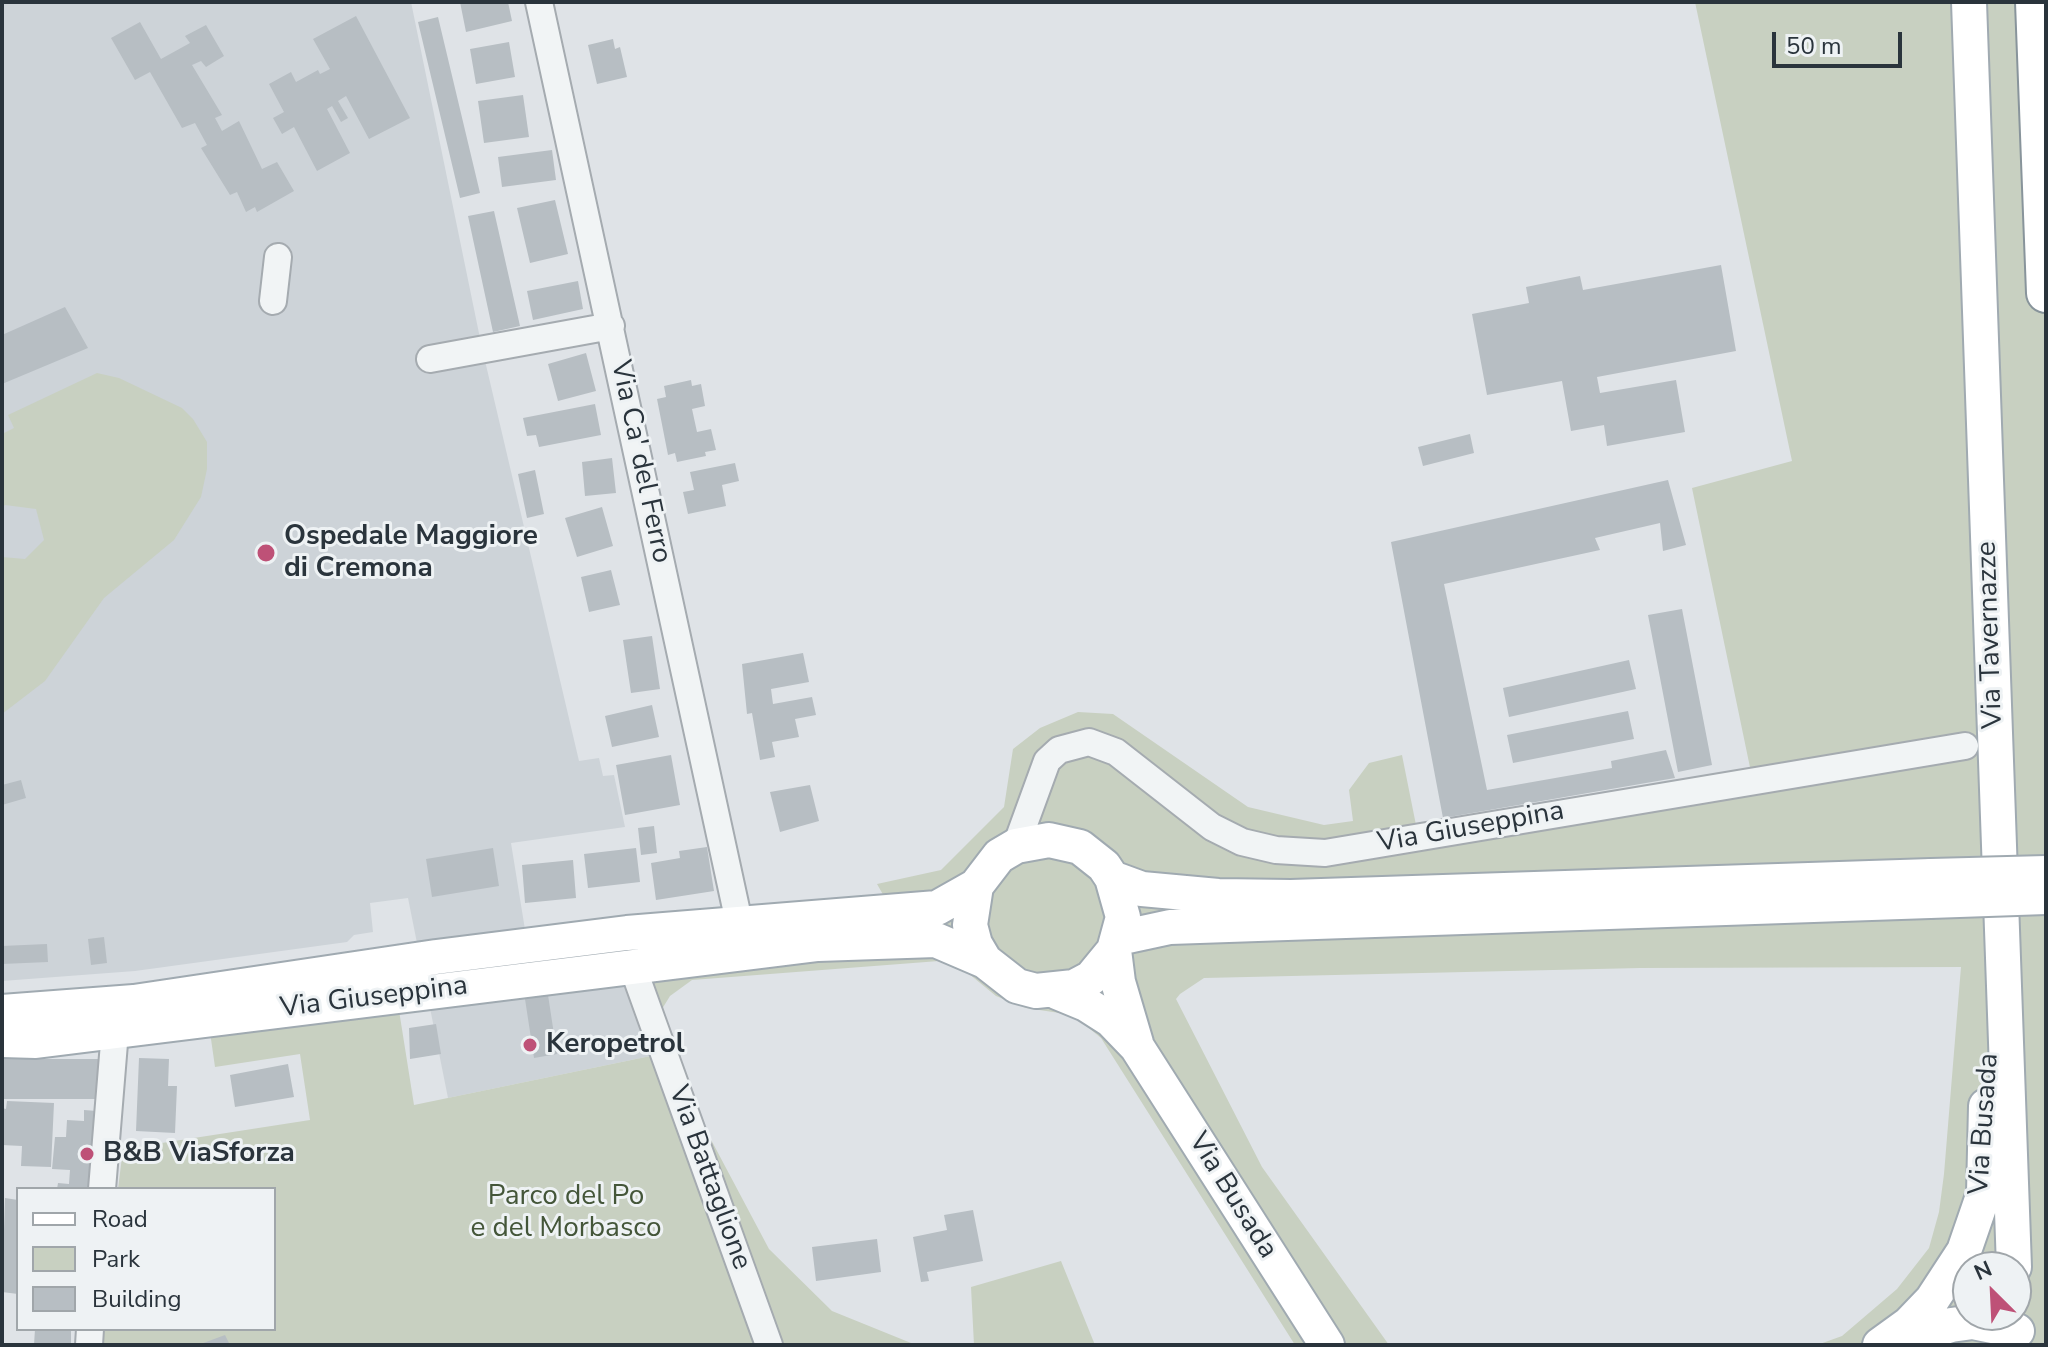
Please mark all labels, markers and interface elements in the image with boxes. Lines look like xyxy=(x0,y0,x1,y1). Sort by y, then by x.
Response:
scale bar xyxy=(1776,16,1906,66)
text: 50 m xyxy=(1786,30,1842,62)
street label: Via Ca' del Ferro xyxy=(602,358,678,566)
place label: Ospedale Maggiore di Cremona xyxy=(284,520,538,586)
street label: Via Tavernazze xyxy=(1971,541,2011,729)
marker: Ospedale Maggiore di Cremona xyxy=(255,542,277,564)
street label: Via Giuseppina xyxy=(1375,795,1567,861)
street label: Via Giuseppina xyxy=(278,970,470,1026)
place label: Keropetrol xyxy=(546,1028,685,1062)
marker: Keropetrol xyxy=(521,1036,539,1054)
street label: Via Busada xyxy=(1963,1052,2007,1196)
street label: Via Battaglione xyxy=(660,1081,758,1275)
street label: Via Busada xyxy=(1180,1127,1284,1265)
place label: B&B ViaSforza xyxy=(103,1137,295,1171)
marker: B&B ViaSforza xyxy=(78,1145,96,1163)
park label: Parco del Po e del Morbasco xyxy=(470,1180,662,1246)
legend xyxy=(16,1187,276,1331)
text: Road xyxy=(92,1203,148,1235)
text: Park xyxy=(92,1243,140,1275)
north arrow xyxy=(1952,1251,2032,1331)
text: N xyxy=(1969,1254,1997,1288)
text: Building xyxy=(92,1283,182,1315)

